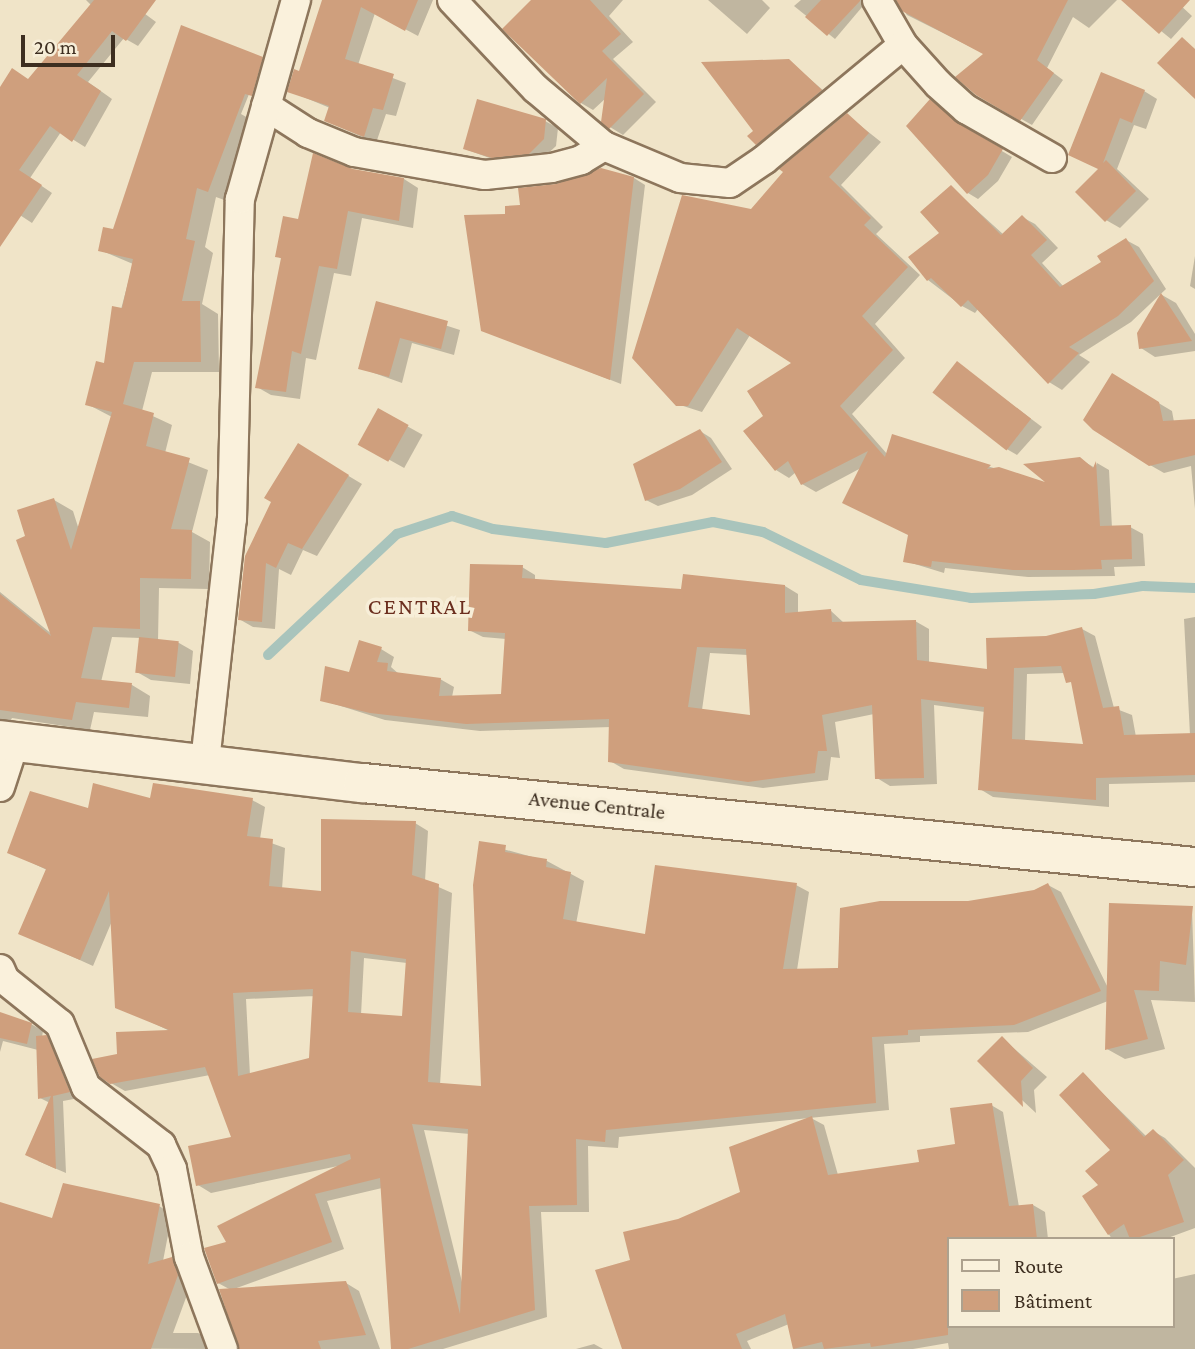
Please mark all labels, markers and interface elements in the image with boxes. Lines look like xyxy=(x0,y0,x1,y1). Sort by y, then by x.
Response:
scale bar xyxy=(24,21,119,65)
text: 20 m xyxy=(34,35,77,59)
district label: CENTRAL xyxy=(369,592,471,620)
street label: Avenue Centrale xyxy=(528,785,666,825)
legend xyxy=(946,1237,1174,1328)
text: Route xyxy=(1014,1254,1063,1278)
text: Bâtiment xyxy=(1014,1289,1092,1313)

